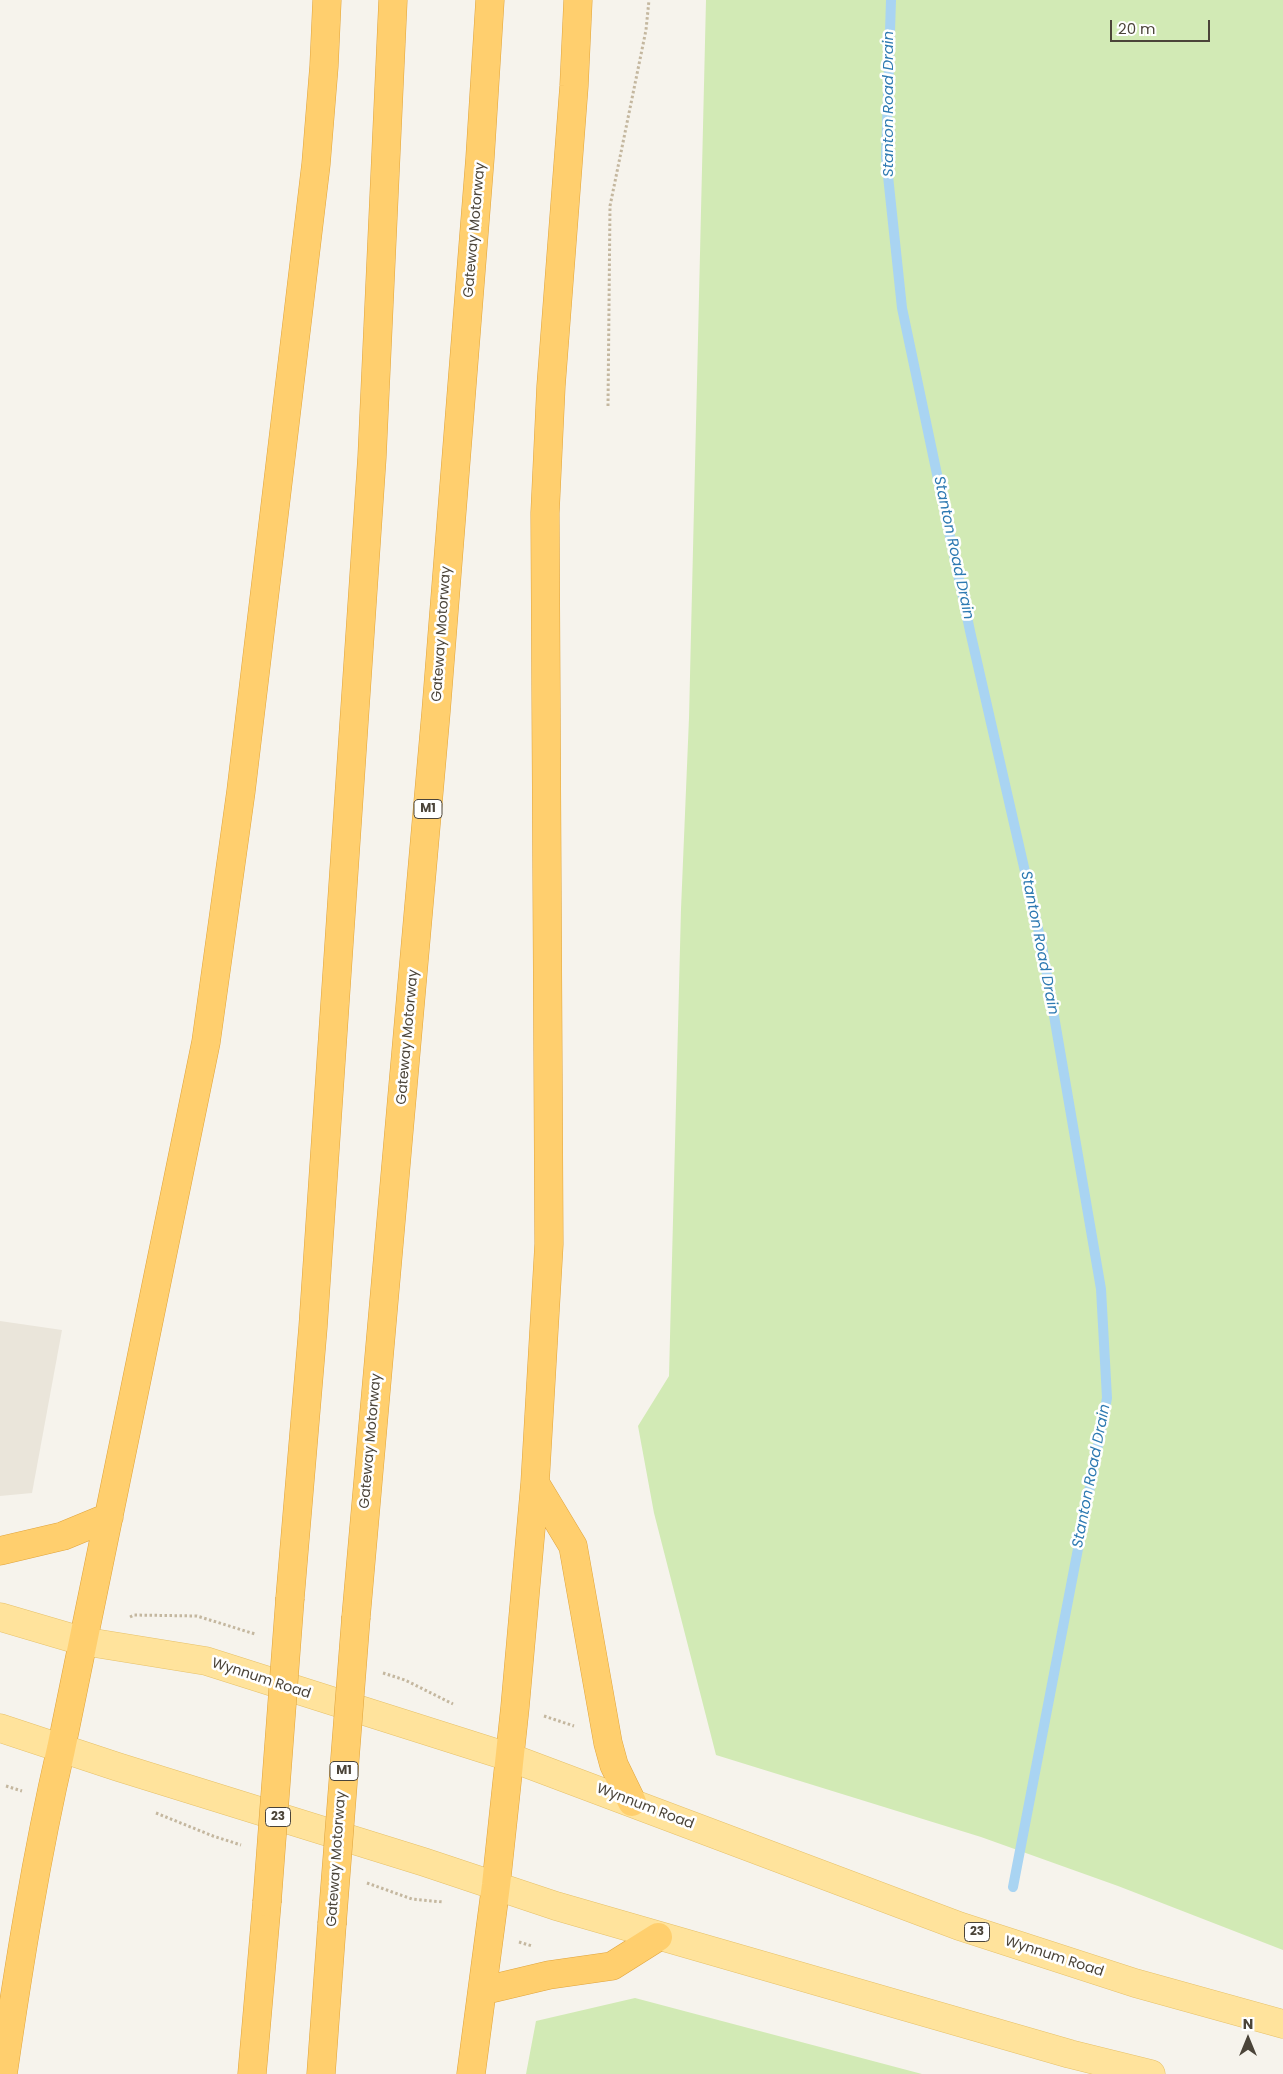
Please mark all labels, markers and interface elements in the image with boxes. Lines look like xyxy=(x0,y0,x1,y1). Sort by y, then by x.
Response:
scale bar xyxy=(1113,10,1213,42)
text: 20 m xyxy=(1118,18,1156,39)
water label: Stanton Road Drain xyxy=(880,31,898,177)
street label: Gateway Motorway xyxy=(461,162,489,298)
water label: Stanton Road Drain xyxy=(929,475,977,621)
street label: Gateway Motorway xyxy=(429,566,455,702)
road number: M1 xyxy=(414,800,442,819)
water label: Stanton Road Drain xyxy=(1016,870,1062,1016)
street label: Gateway Motorway xyxy=(394,969,422,1105)
street label: Gateway Motorway xyxy=(357,1373,385,1509)
water label: Stanton Road Drain xyxy=(1069,1403,1115,1549)
street label: Wynnum Road xyxy=(209,1655,313,1703)
road number: M1 xyxy=(330,1762,358,1780)
street label: Wynnum Road xyxy=(594,1781,696,1833)
street label: Gateway Motorway xyxy=(324,1791,350,1927)
road number: 23 xyxy=(266,1808,290,1826)
road number: 23 xyxy=(964,1922,990,1941)
street label: Wynnum Road xyxy=(1002,1933,1106,1981)
north arrow xyxy=(1223,2014,1273,2064)
text: N xyxy=(1243,2014,1253,2034)

